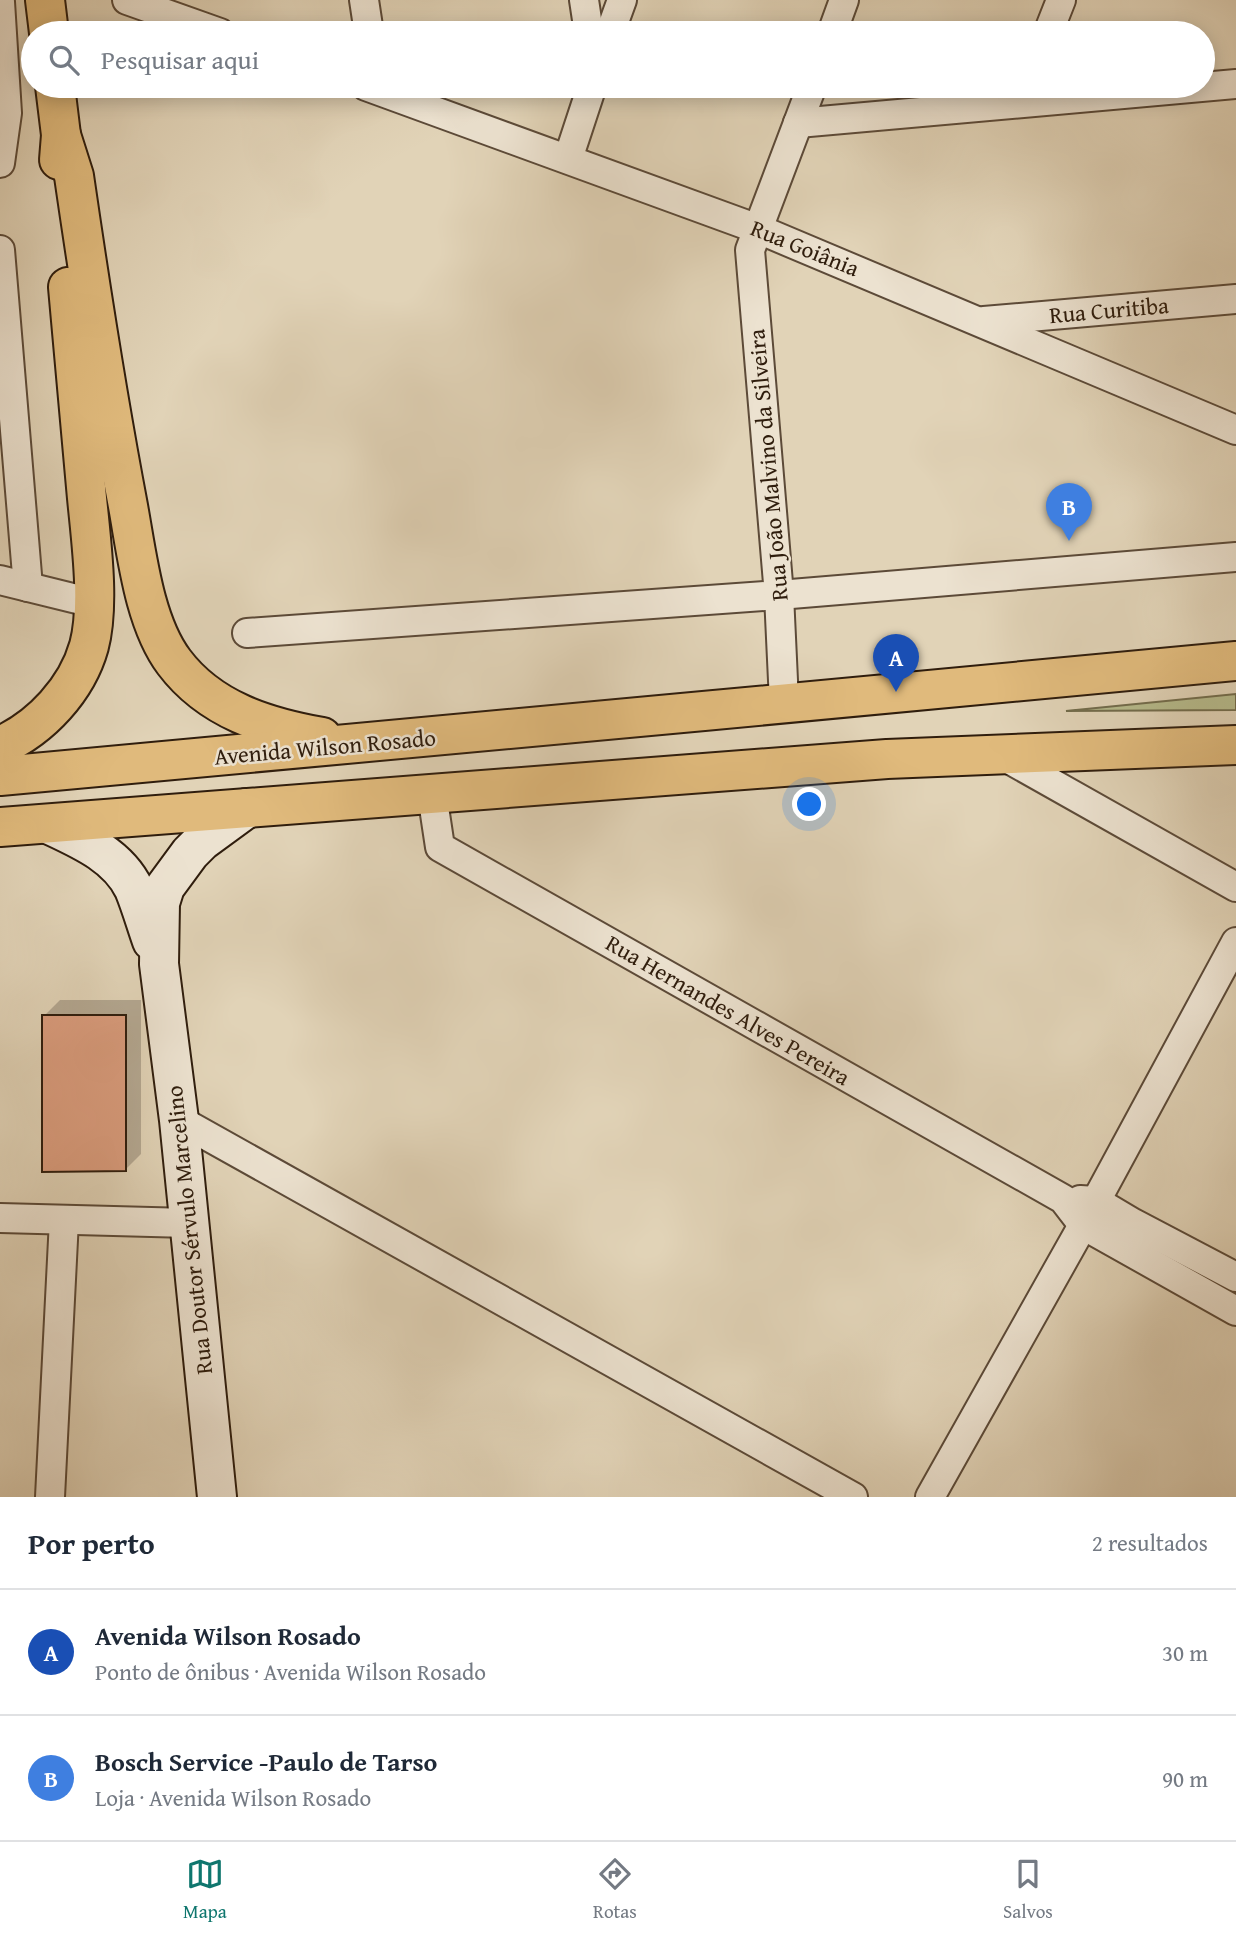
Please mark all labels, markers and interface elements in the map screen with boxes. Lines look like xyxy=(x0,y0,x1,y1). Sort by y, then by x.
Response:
search box xyxy=(21,21,1215,98)
text: Pesquisar aqui xyxy=(101,40,259,79)
icon: search xyxy=(45,41,83,79)
street label: Rua Goiânia xyxy=(746,211,865,284)
street label: Rua Curitiba xyxy=(1048,288,1170,331)
street label: Rua João Malvino da Silveira xyxy=(739,328,796,602)
pin: B xyxy=(1046,483,1092,541)
pin: A xyxy=(873,634,919,692)
street label: Avenida Wilson Rosado xyxy=(213,720,437,773)
your location xyxy=(792,787,826,821)
street label: Rua Hernandes Alves Pereira xyxy=(600,926,857,1093)
street label: Rua Doutor Sérvulo Marcelino xyxy=(157,1084,220,1376)
text: Por perto xyxy=(28,1521,155,1565)
text: 2 resultados xyxy=(1092,1526,1208,1559)
text: Avenida Wilson Rosado xyxy=(95,1616,361,1655)
text: A xyxy=(44,1636,58,1669)
text: 30 m xyxy=(1162,1636,1208,1669)
text: Ponto de ônibus · Avenida Wilson Rosado xyxy=(95,1655,486,1688)
text: Bosch Service -Paulo de Tarso xyxy=(95,1742,437,1781)
text: B xyxy=(44,1762,58,1795)
text: 90 m xyxy=(1162,1762,1208,1795)
text: Loja · Avenida Wilson Rosado xyxy=(95,1781,371,1814)
tab: Mapa xyxy=(183,1855,227,1925)
tab: Rotas xyxy=(593,1855,637,1925)
tab: Salvos xyxy=(1003,1855,1053,1925)

